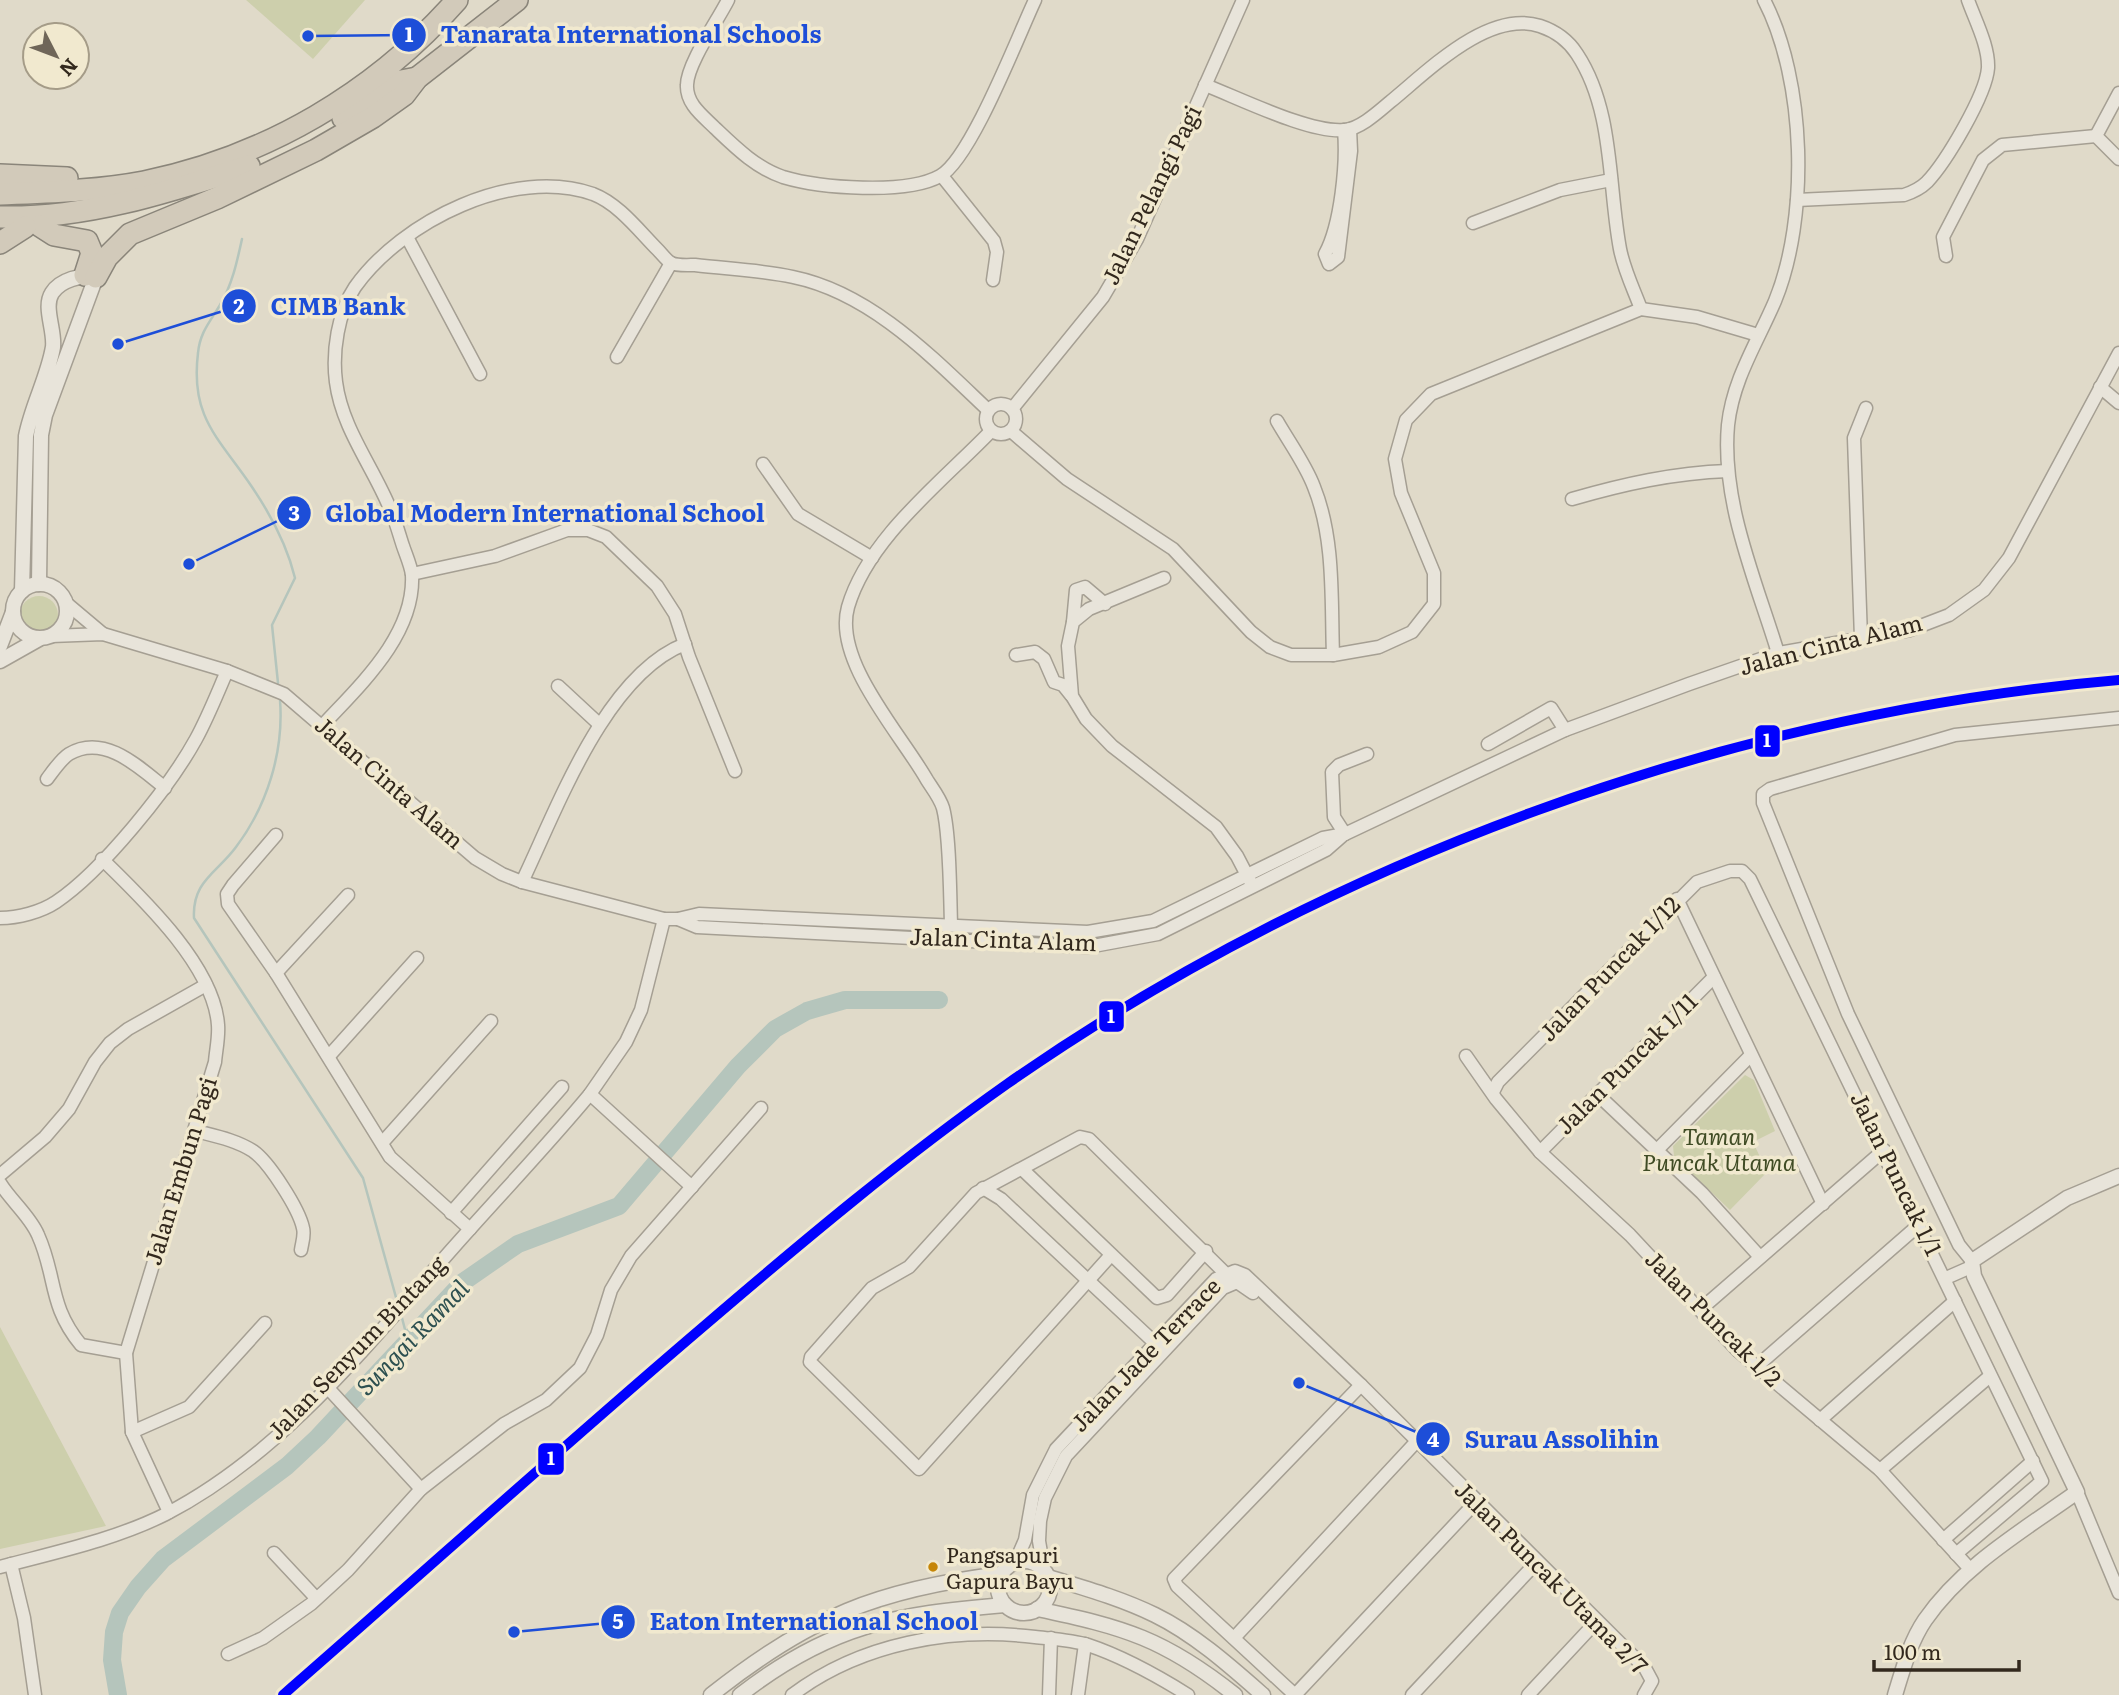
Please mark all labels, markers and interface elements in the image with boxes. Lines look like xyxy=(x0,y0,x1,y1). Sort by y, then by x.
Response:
callout: Tanarata International Schools xyxy=(391,12,835,57)
text: Tanarata International Schools xyxy=(441,15,821,50)
text: 1 xyxy=(405,17,414,48)
north arrow xyxy=(21,21,91,91)
text: N xyxy=(54,53,85,83)
street label: Jalan Pelangi Pagi xyxy=(1092,98,1209,290)
callout: CIMB Bank xyxy=(221,284,419,329)
text: CIMB Bank xyxy=(270,287,406,322)
text: 2 xyxy=(233,289,245,320)
callout: Global Modern International School xyxy=(276,491,779,536)
text: Global Modern International School xyxy=(325,494,765,529)
text: 3 xyxy=(288,496,300,527)
street label: Jalan Cinta Alam xyxy=(1735,604,1926,682)
street label: Jalan Cinta Alam xyxy=(308,707,472,856)
line badge: 1 xyxy=(1754,724,1781,758)
text: 1 xyxy=(1763,725,1771,753)
street label: Jalan Puncak 1/12 xyxy=(1530,887,1687,1048)
street label: Jalan Cinta Alam xyxy=(909,918,1097,958)
street label: Jalan Puncak 1/11 xyxy=(1547,984,1704,1141)
line badge: 1 xyxy=(1098,1000,1125,1033)
text: 1 xyxy=(1107,1001,1115,1029)
street label: Jalan Embun Pagi xyxy=(134,1072,224,1269)
street label: Jalan Puncak 1/1 xyxy=(1843,1085,1952,1261)
park label: Taman Puncak Utama xyxy=(1642,1118,1796,1178)
street label: Jalan Puncak 1/2 xyxy=(1638,1242,1790,1394)
street label: Jalan Senyum Bintang xyxy=(258,1247,453,1446)
street label: Jalan Jade Terrace xyxy=(1062,1269,1227,1438)
water label: Sungai Ramal xyxy=(347,1270,476,1402)
callout: Surau Assolihin xyxy=(1415,1417,1673,1462)
text: Surau Assolihin xyxy=(1465,1420,1660,1455)
text: 4 xyxy=(1427,1422,1440,1453)
line badge: 1 xyxy=(537,1442,565,1476)
text: 1 xyxy=(547,1443,555,1471)
street label: Jalan Puncak Utama 2/7 xyxy=(1448,1472,1657,1681)
place label: Pangsapuri Gapura Bayu xyxy=(946,1538,1074,1595)
marker: Pangsapuri Gapura Bayu xyxy=(926,1560,940,1574)
callout: Eaton International School xyxy=(600,1599,992,1644)
text: Eaton International School xyxy=(650,1602,979,1637)
text: 5 xyxy=(612,1604,624,1635)
scale bar xyxy=(1874,1628,2019,1672)
text: 100 m xyxy=(1884,1635,1941,1666)

